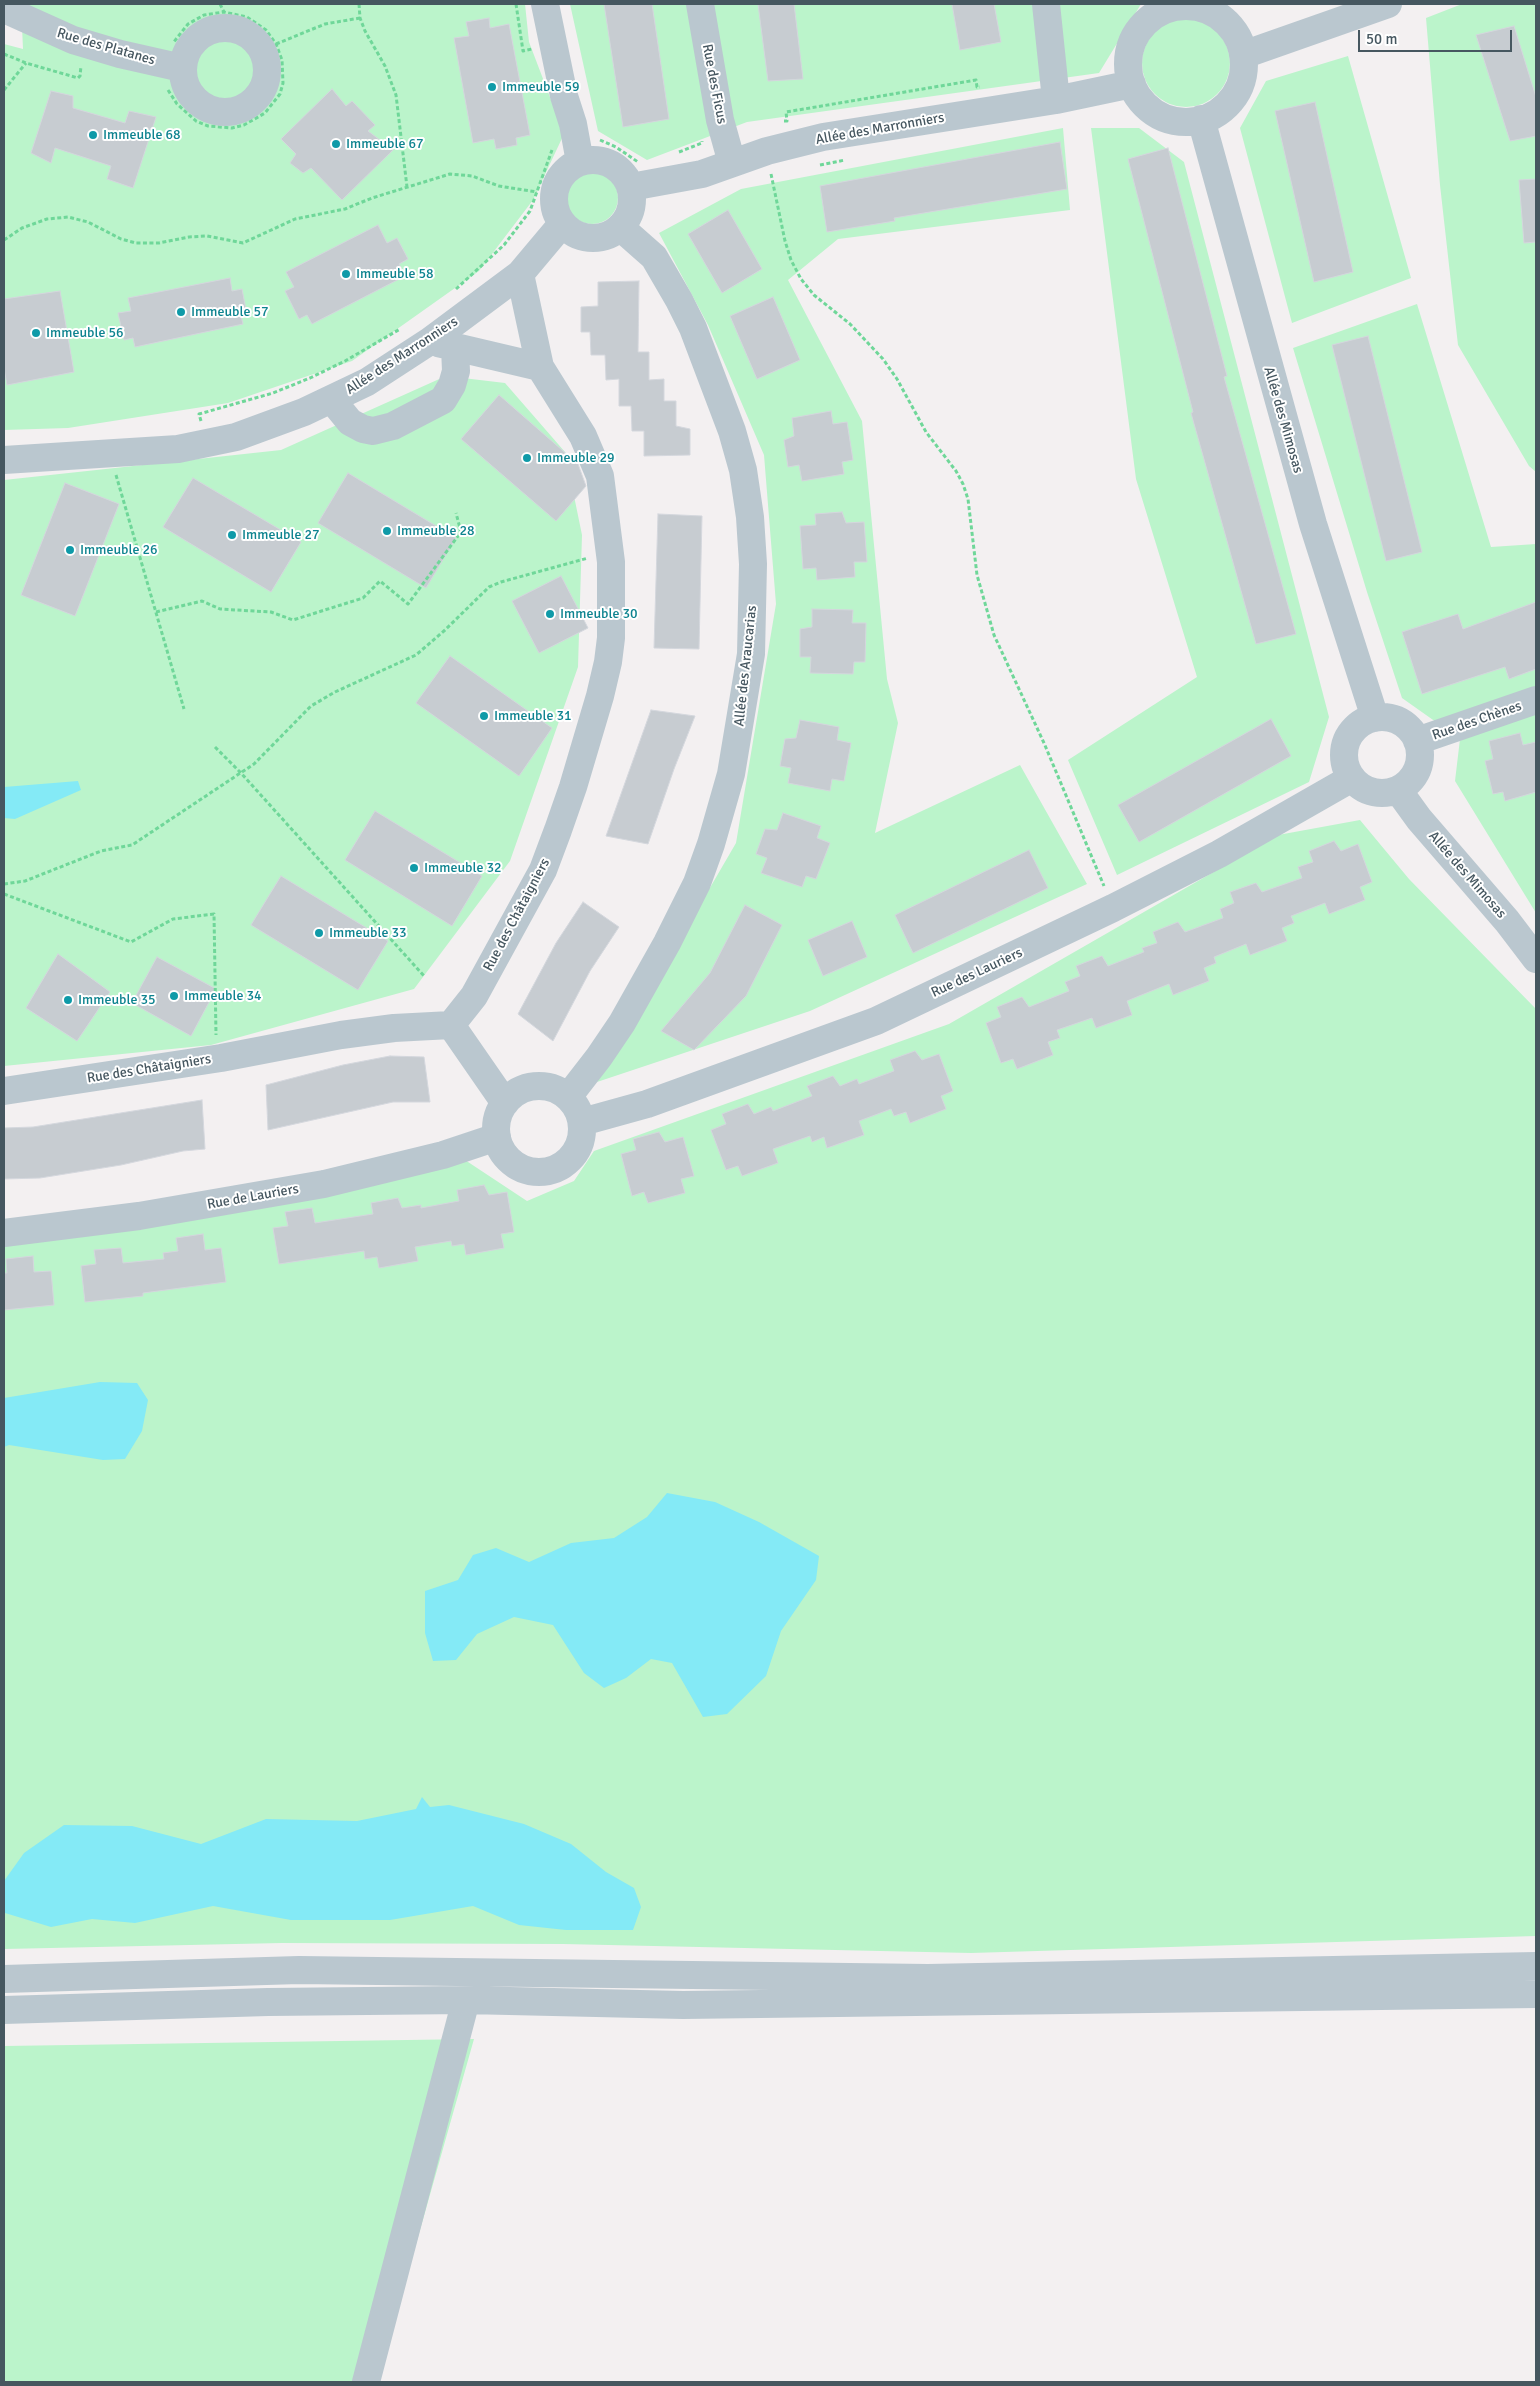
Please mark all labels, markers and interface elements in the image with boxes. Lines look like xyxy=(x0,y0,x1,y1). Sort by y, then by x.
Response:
scale bar xyxy=(1360,20,1514,52)
street label: Rue des Platanes xyxy=(55,25,157,69)
text: 50 m xyxy=(1366,30,1397,48)
street label: Rue des Ficus xyxy=(698,43,730,125)
place label: Immeuble 59 xyxy=(502,79,580,95)
marker: Immeuble 59 xyxy=(486,81,498,93)
street label: Allée des Marronniers xyxy=(814,109,946,149)
place label: Immeuble 68 xyxy=(103,127,181,143)
marker: Immeuble 68 xyxy=(87,129,99,141)
place label: Immeuble 67 xyxy=(346,136,424,152)
marker: Immeuble 67 xyxy=(330,138,342,150)
place label: Immeuble 58 xyxy=(356,266,434,282)
marker: Immeuble 58 xyxy=(340,268,352,280)
place label: Immeuble 57 xyxy=(191,304,269,320)
marker: Immeuble 57 xyxy=(175,306,187,318)
street label: Allée des Marronniers xyxy=(343,314,461,398)
place label: Immeuble 56 xyxy=(46,325,124,341)
marker: Immeuble 56 xyxy=(30,327,42,339)
street label: Allée des Mimosas xyxy=(1260,365,1306,475)
place label: Immeuble 29 xyxy=(537,450,615,466)
marker: Immeuble 29 xyxy=(521,452,533,464)
place label: Immeuble 28 xyxy=(397,523,475,539)
marker: Immeuble 28 xyxy=(381,525,393,537)
place label: Immeuble 27 xyxy=(242,527,320,543)
marker: Immeuble 27 xyxy=(226,529,238,541)
place label: Immeuble 26 xyxy=(80,542,158,558)
marker: Immeuble 26 xyxy=(64,544,76,556)
street label: Allée des Araucarias xyxy=(731,605,761,727)
place label: Immeuble 30 xyxy=(560,606,638,622)
marker: Immeuble 30 xyxy=(544,608,556,620)
street label: Rue des Chènes xyxy=(1430,698,1524,744)
place label: Immeuble 31 xyxy=(494,708,572,724)
marker: Immeuble 31 xyxy=(478,710,490,722)
street label: Allée des Mimosas xyxy=(1425,828,1509,922)
street label: Rue des Châtaigniers xyxy=(480,856,554,974)
place label: Immeuble 32 xyxy=(424,860,502,876)
marker: Immeuble 32 xyxy=(408,862,420,874)
place label: Immeuble 33 xyxy=(329,925,407,941)
marker: Immeuble 33 xyxy=(313,927,325,939)
street label: Rue des Lauriers xyxy=(929,945,1025,1001)
place label: Immeuble 34 xyxy=(184,988,262,1004)
marker: Immeuble 34 xyxy=(168,990,180,1002)
place label: Immeuble 35 xyxy=(78,992,156,1008)
marker: Immeuble 35 xyxy=(62,994,74,1006)
street label: Rue des Châtaigniers xyxy=(86,1051,212,1087)
street label: Rue de Lauriers xyxy=(206,1181,300,1213)

